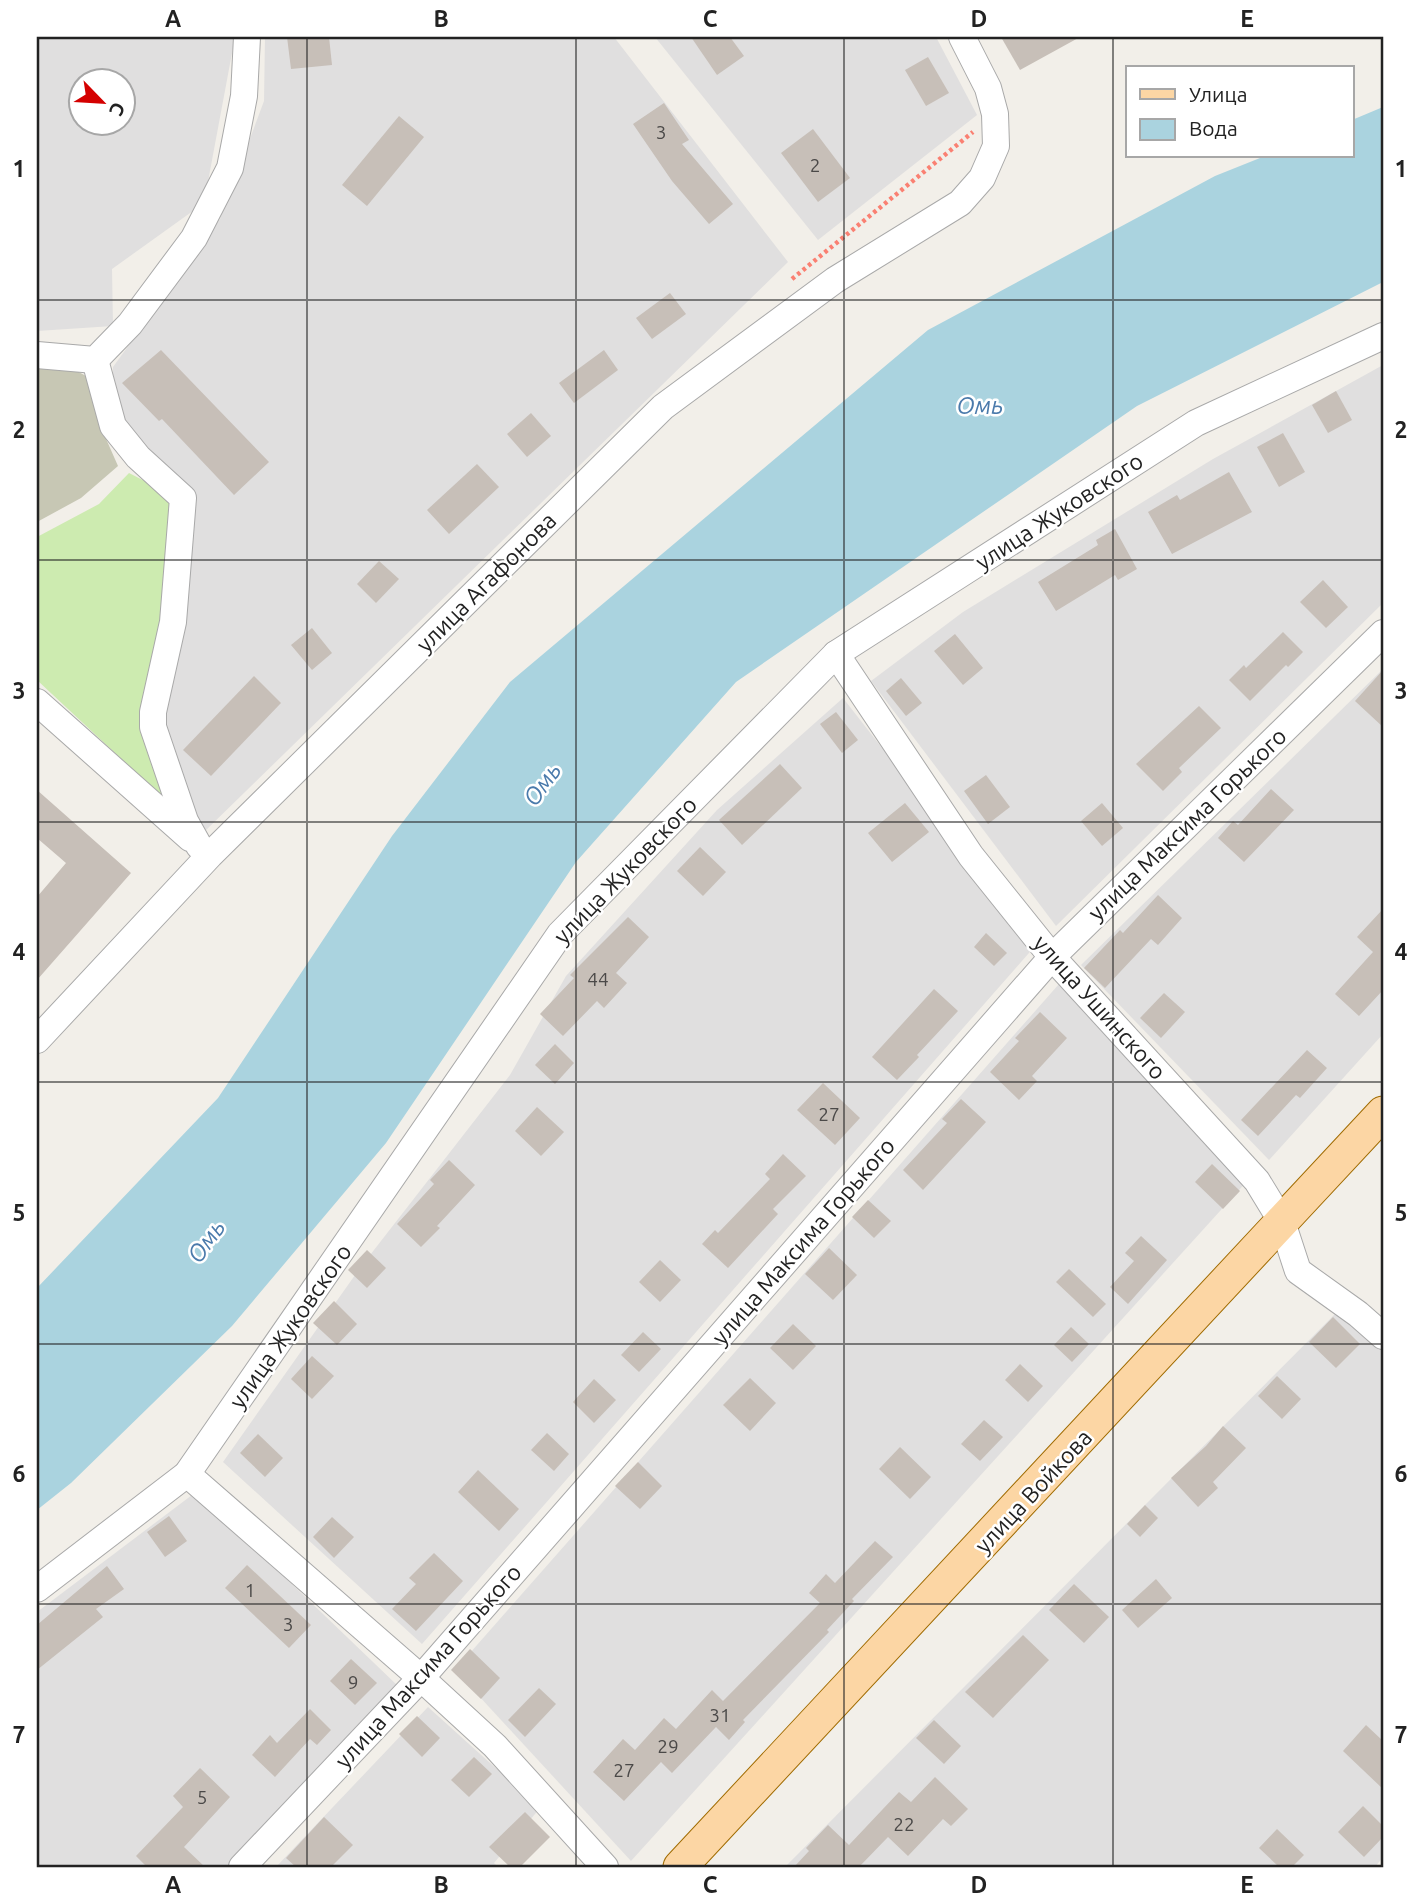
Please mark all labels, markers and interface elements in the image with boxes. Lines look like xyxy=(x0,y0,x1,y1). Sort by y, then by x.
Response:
text: A xyxy=(165,6,181,31)
text: B xyxy=(433,6,449,31)
text: C xyxy=(703,6,718,31)
text: D xyxy=(971,6,987,31)
text: E xyxy=(1240,6,1254,31)
north arrow xyxy=(66,66,136,136)
legend xyxy=(1126,66,1354,158)
text: Улица xyxy=(1189,82,1247,106)
text: С xyxy=(105,99,130,119)
text: Вода xyxy=(1189,116,1238,140)
house number: 3 xyxy=(656,121,666,143)
house number: 2 xyxy=(810,154,820,176)
text: 1 xyxy=(13,156,25,181)
text: 1 xyxy=(1395,156,1407,181)
water label: Омь xyxy=(957,392,1003,419)
text: 2 xyxy=(13,417,25,442)
text: 2 xyxy=(1395,417,1407,442)
street label: улица Жуковского xyxy=(971,448,1147,574)
street label: улица Агафонова xyxy=(411,507,561,657)
text: 3 xyxy=(13,678,25,703)
text: 3 xyxy=(1395,678,1407,703)
street label: улица Максима Горького xyxy=(1083,723,1291,925)
water label: Омь xyxy=(517,757,567,811)
street label: улица Жуковского xyxy=(549,791,701,949)
street label: улица Ушинского xyxy=(1029,930,1171,1084)
text: 4 xyxy=(13,939,26,964)
text: 4 xyxy=(1395,939,1408,964)
house number: 44 xyxy=(587,968,609,990)
house number: 27 xyxy=(818,1103,840,1125)
street label: улица Максима Горького xyxy=(707,1133,899,1349)
text: 5 xyxy=(13,1200,25,1225)
text: 5 xyxy=(1395,1200,1407,1225)
water label: Омь xyxy=(181,1214,231,1268)
street label: улица Жуковского xyxy=(224,1239,356,1413)
street label: улица Войкова xyxy=(970,1424,1096,1558)
text: 6 xyxy=(13,1461,26,1486)
text: 6 xyxy=(1395,1461,1408,1486)
street label: улица Максима Горького xyxy=(330,1559,526,1773)
house number: 1 xyxy=(245,1579,255,1601)
house number: 3 xyxy=(283,1613,293,1635)
house number: 9 xyxy=(348,1671,358,1693)
house number: 31 xyxy=(709,1704,731,1726)
text: 7 xyxy=(13,1722,25,1747)
text: 7 xyxy=(1395,1722,1407,1747)
house number: 29 xyxy=(657,1735,679,1757)
house number: 27 xyxy=(613,1759,635,1781)
house number: 5 xyxy=(197,1786,207,1808)
house number: 22 xyxy=(893,1813,915,1835)
text: A xyxy=(165,1872,181,1897)
text: B xyxy=(433,1872,449,1897)
text: C xyxy=(703,1872,718,1897)
text: D xyxy=(971,1872,987,1897)
text: E xyxy=(1240,1872,1254,1897)

